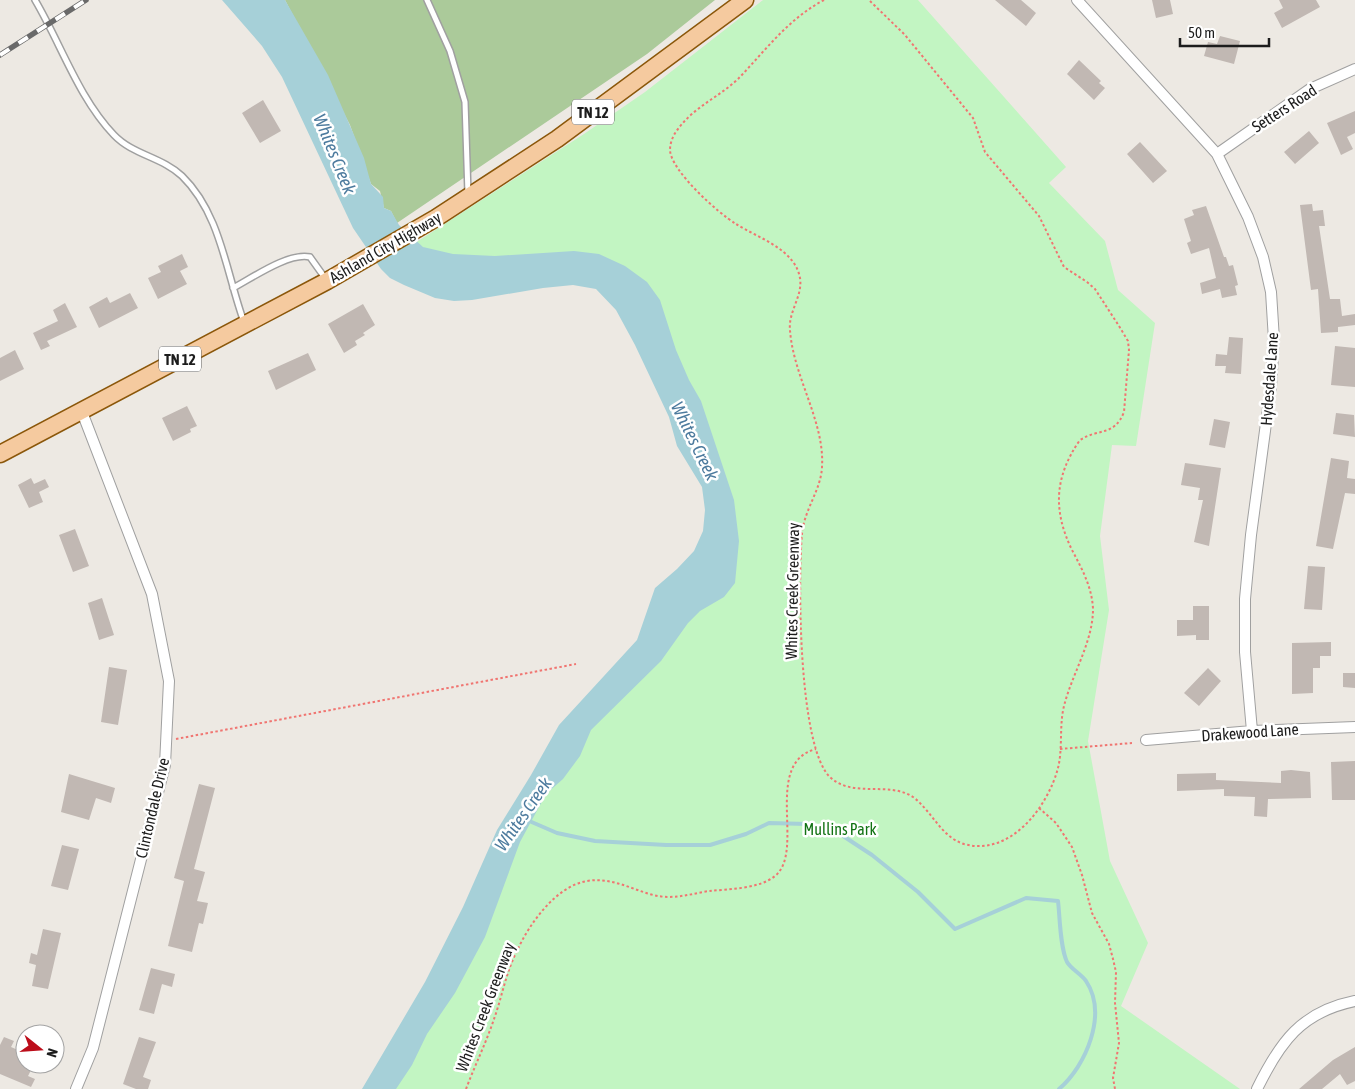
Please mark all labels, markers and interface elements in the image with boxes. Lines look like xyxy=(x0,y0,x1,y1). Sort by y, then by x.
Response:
scale bar xyxy=(1180,15,1269,47)
text: 50 m xyxy=(1188,24,1215,41)
street label: Setters Road xyxy=(1248,80,1320,136)
road number: TN 12 xyxy=(572,100,614,124)
water label: Whites Creek xyxy=(309,111,361,198)
street label: Ashland City Highway xyxy=(326,208,445,287)
street label: Hydesdale Lane xyxy=(1257,332,1282,426)
road number: TN 12 xyxy=(159,346,201,372)
water label: Whites Creek xyxy=(667,398,723,485)
street label: Whites Creek Greenway xyxy=(782,522,803,660)
street label: Drakewood Lane xyxy=(1201,720,1299,744)
street label: Clintondale Drive xyxy=(132,756,172,860)
water label: Whites Creek xyxy=(490,772,557,855)
park label: Mullins Park xyxy=(804,820,876,838)
street label: Whites Creek Greenway xyxy=(452,939,519,1075)
north arrow xyxy=(15,1024,65,1074)
text: N xyxy=(44,1047,61,1059)

